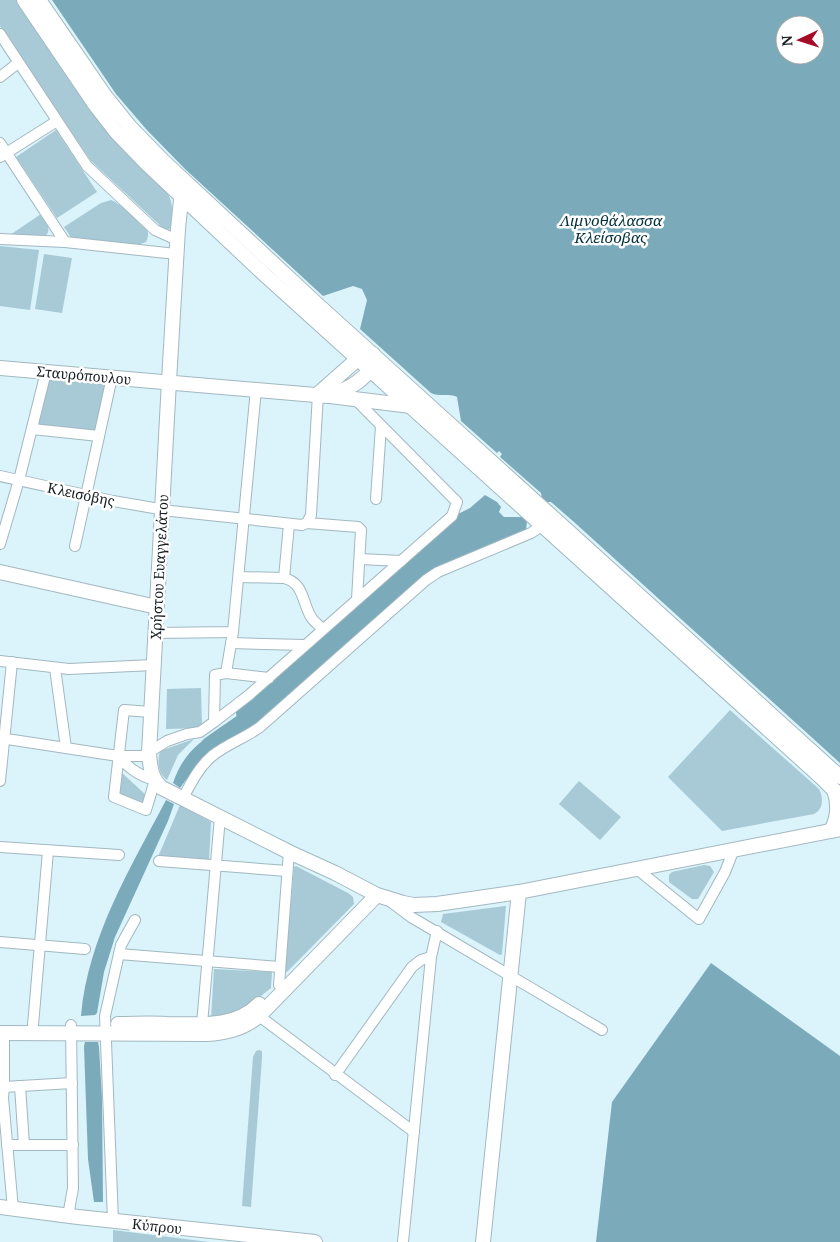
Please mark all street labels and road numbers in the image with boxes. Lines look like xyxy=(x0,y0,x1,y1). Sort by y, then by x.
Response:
street label: Σταυρόπουλου xyxy=(36,361,132,389)
street label: Κλεισόβης xyxy=(46,478,117,510)
street label: Χρήστου Ευαγγελάτου xyxy=(146,494,172,640)
street label: Κύπρου xyxy=(131,1214,183,1238)

